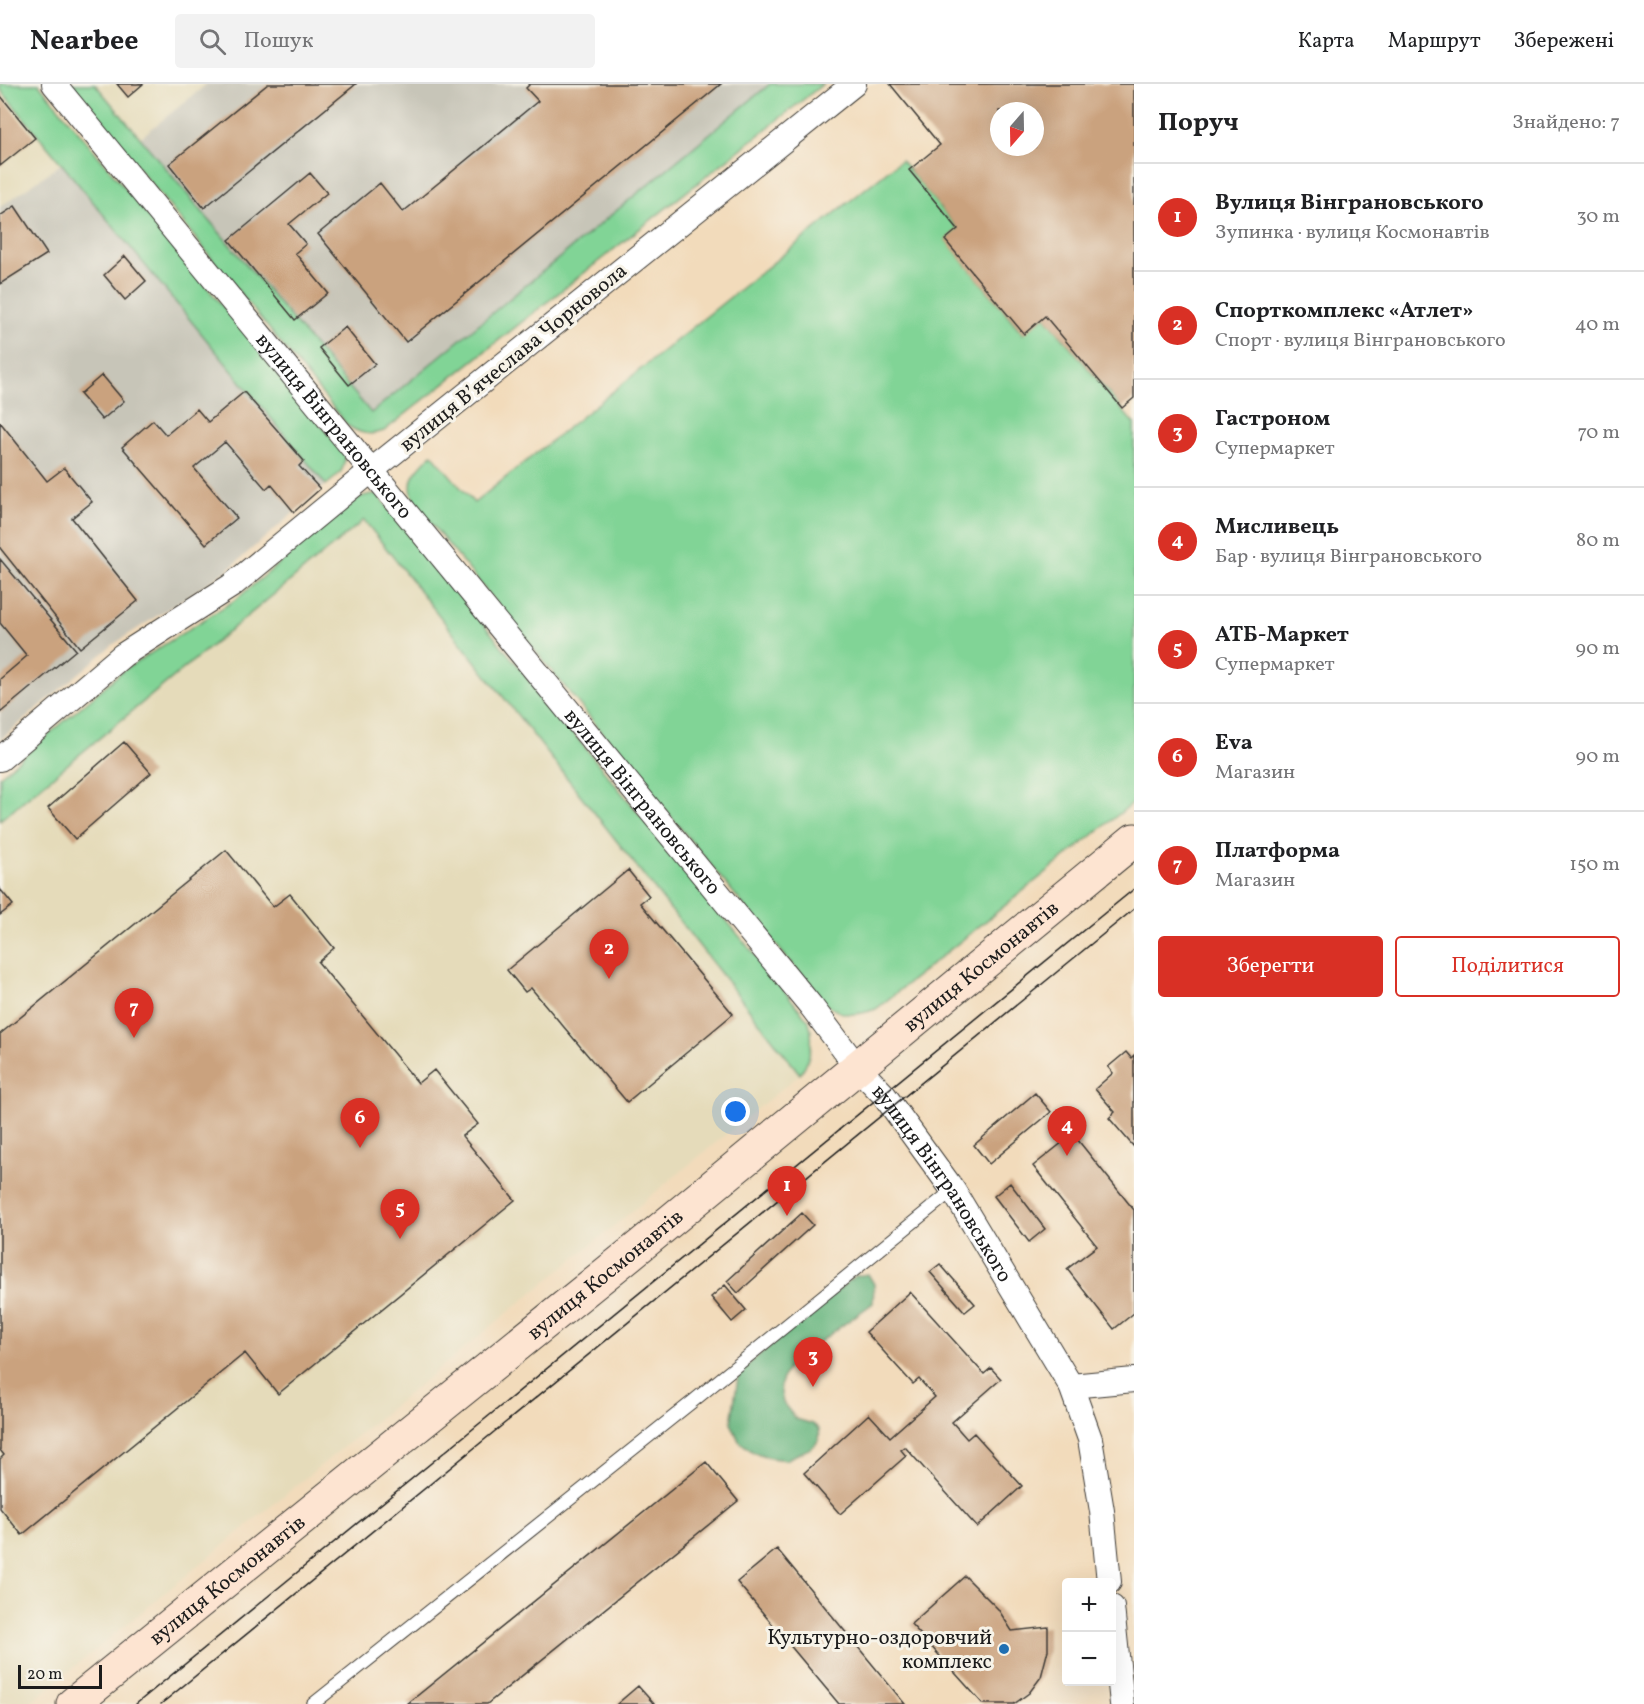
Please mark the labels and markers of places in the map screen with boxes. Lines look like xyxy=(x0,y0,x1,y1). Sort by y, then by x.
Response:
pin: 2 xyxy=(590,930,628,979)
pin: 7 xyxy=(114,988,154,1038)
pin: 6 xyxy=(340,1098,380,1148)
pin: 4 xyxy=(1048,1106,1086,1156)
pin: 1 xyxy=(768,1166,806,1216)
pin: 5 xyxy=(380,1190,420,1239)
pin: 3 xyxy=(794,1338,832,1387)
place label: Культурно-оздоровчий комплекс xyxy=(767,1624,992,1677)
marker: Культурно-оздоровчий комплекс xyxy=(997,1642,1011,1656)

